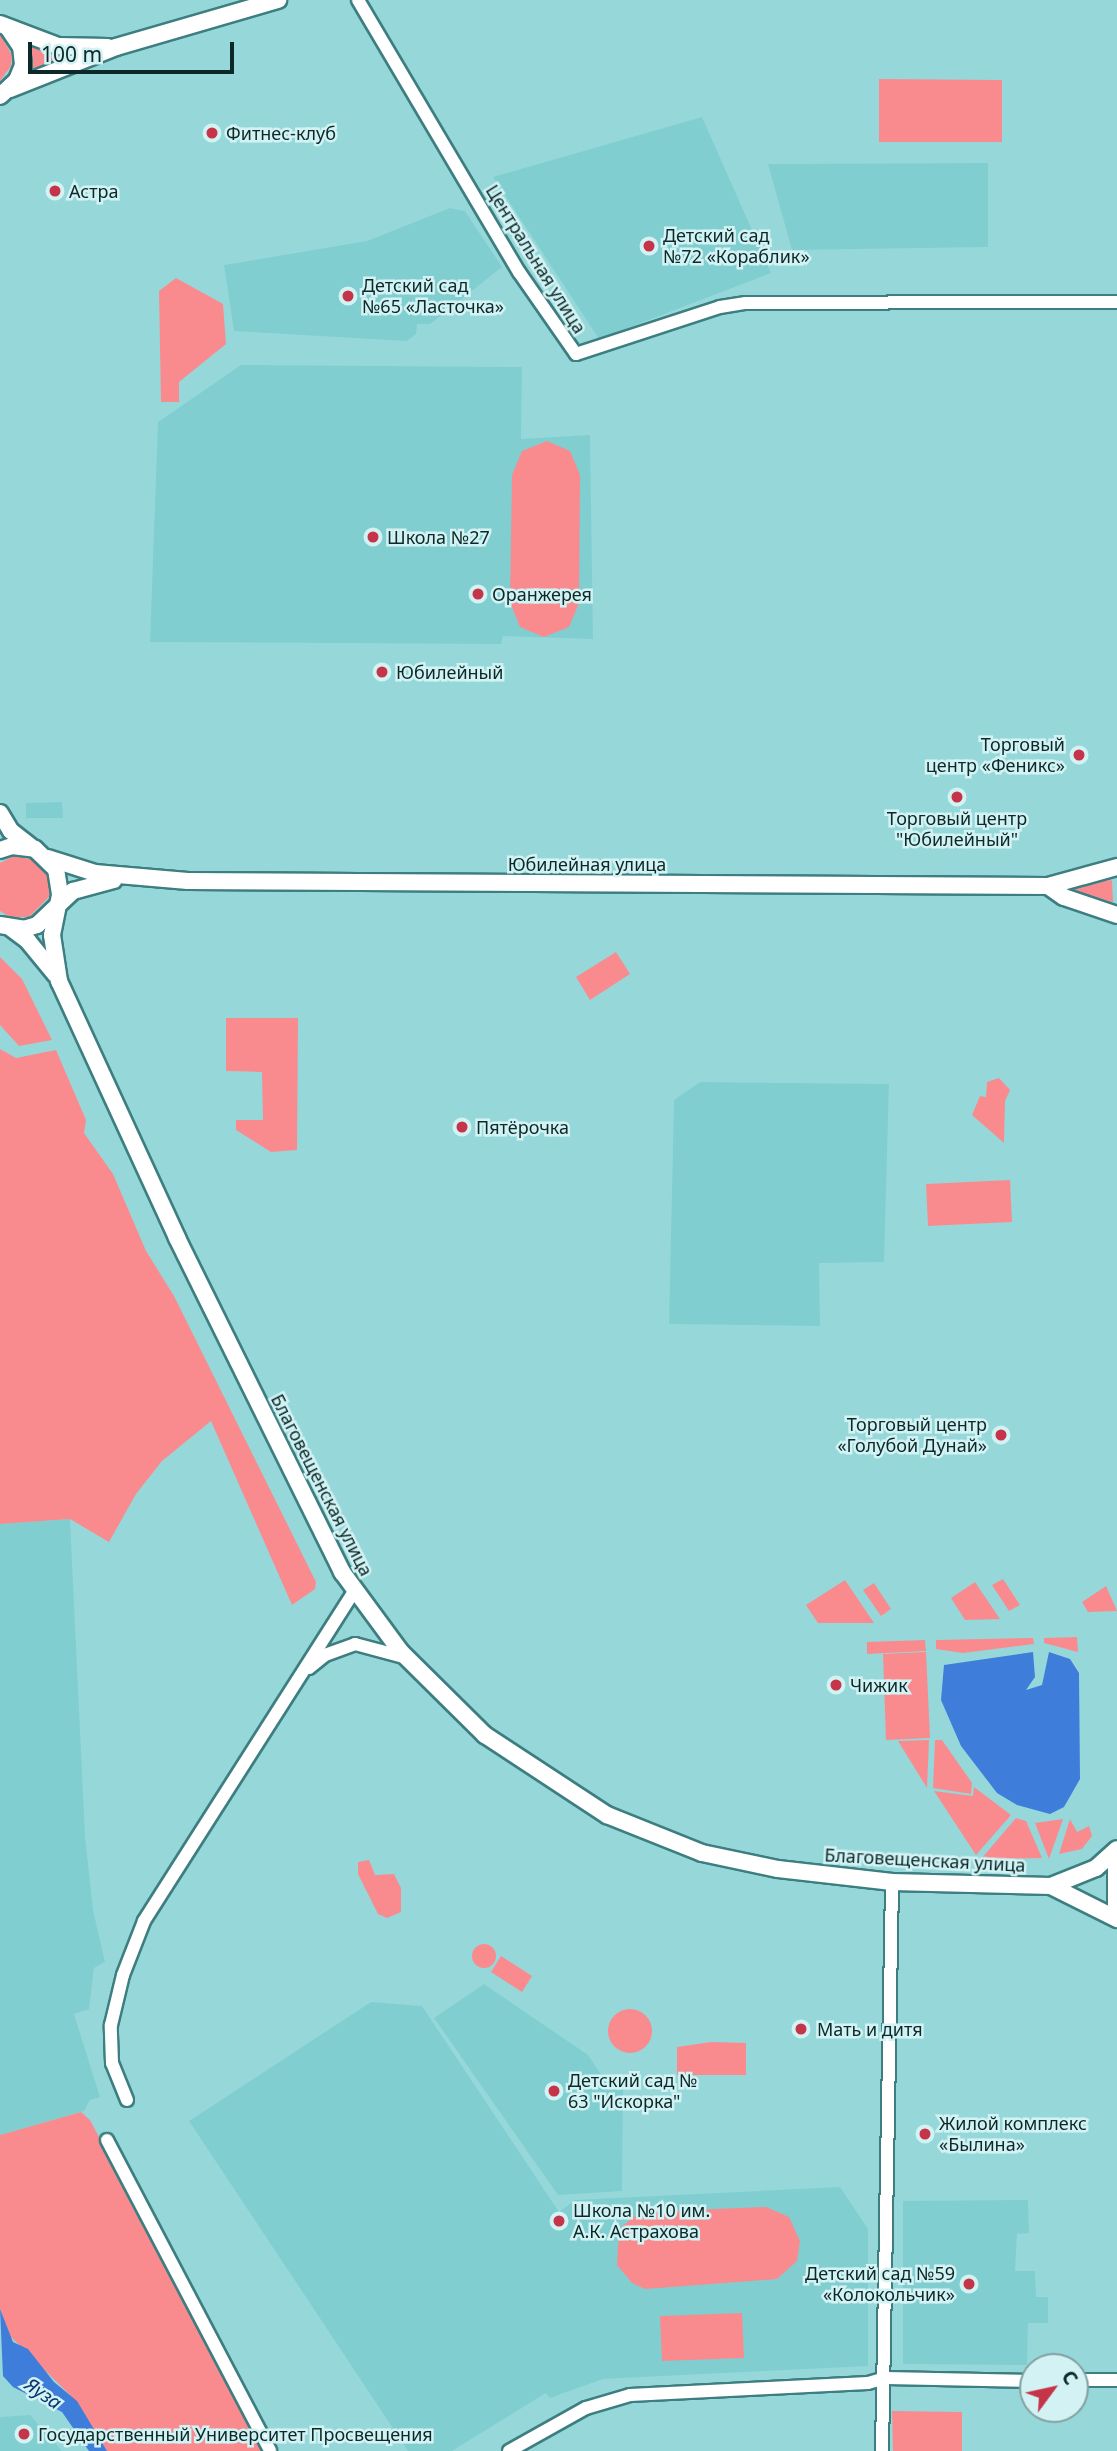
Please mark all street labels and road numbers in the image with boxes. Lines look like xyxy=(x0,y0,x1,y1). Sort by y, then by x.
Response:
street label: Центральная улица xyxy=(481,181,591,337)
street label: Юбилейная улица xyxy=(508,853,666,875)
street label: Благовещенская улица xyxy=(267,1390,377,1580)
street label: Благовещенская улица xyxy=(824,1844,1026,1876)

